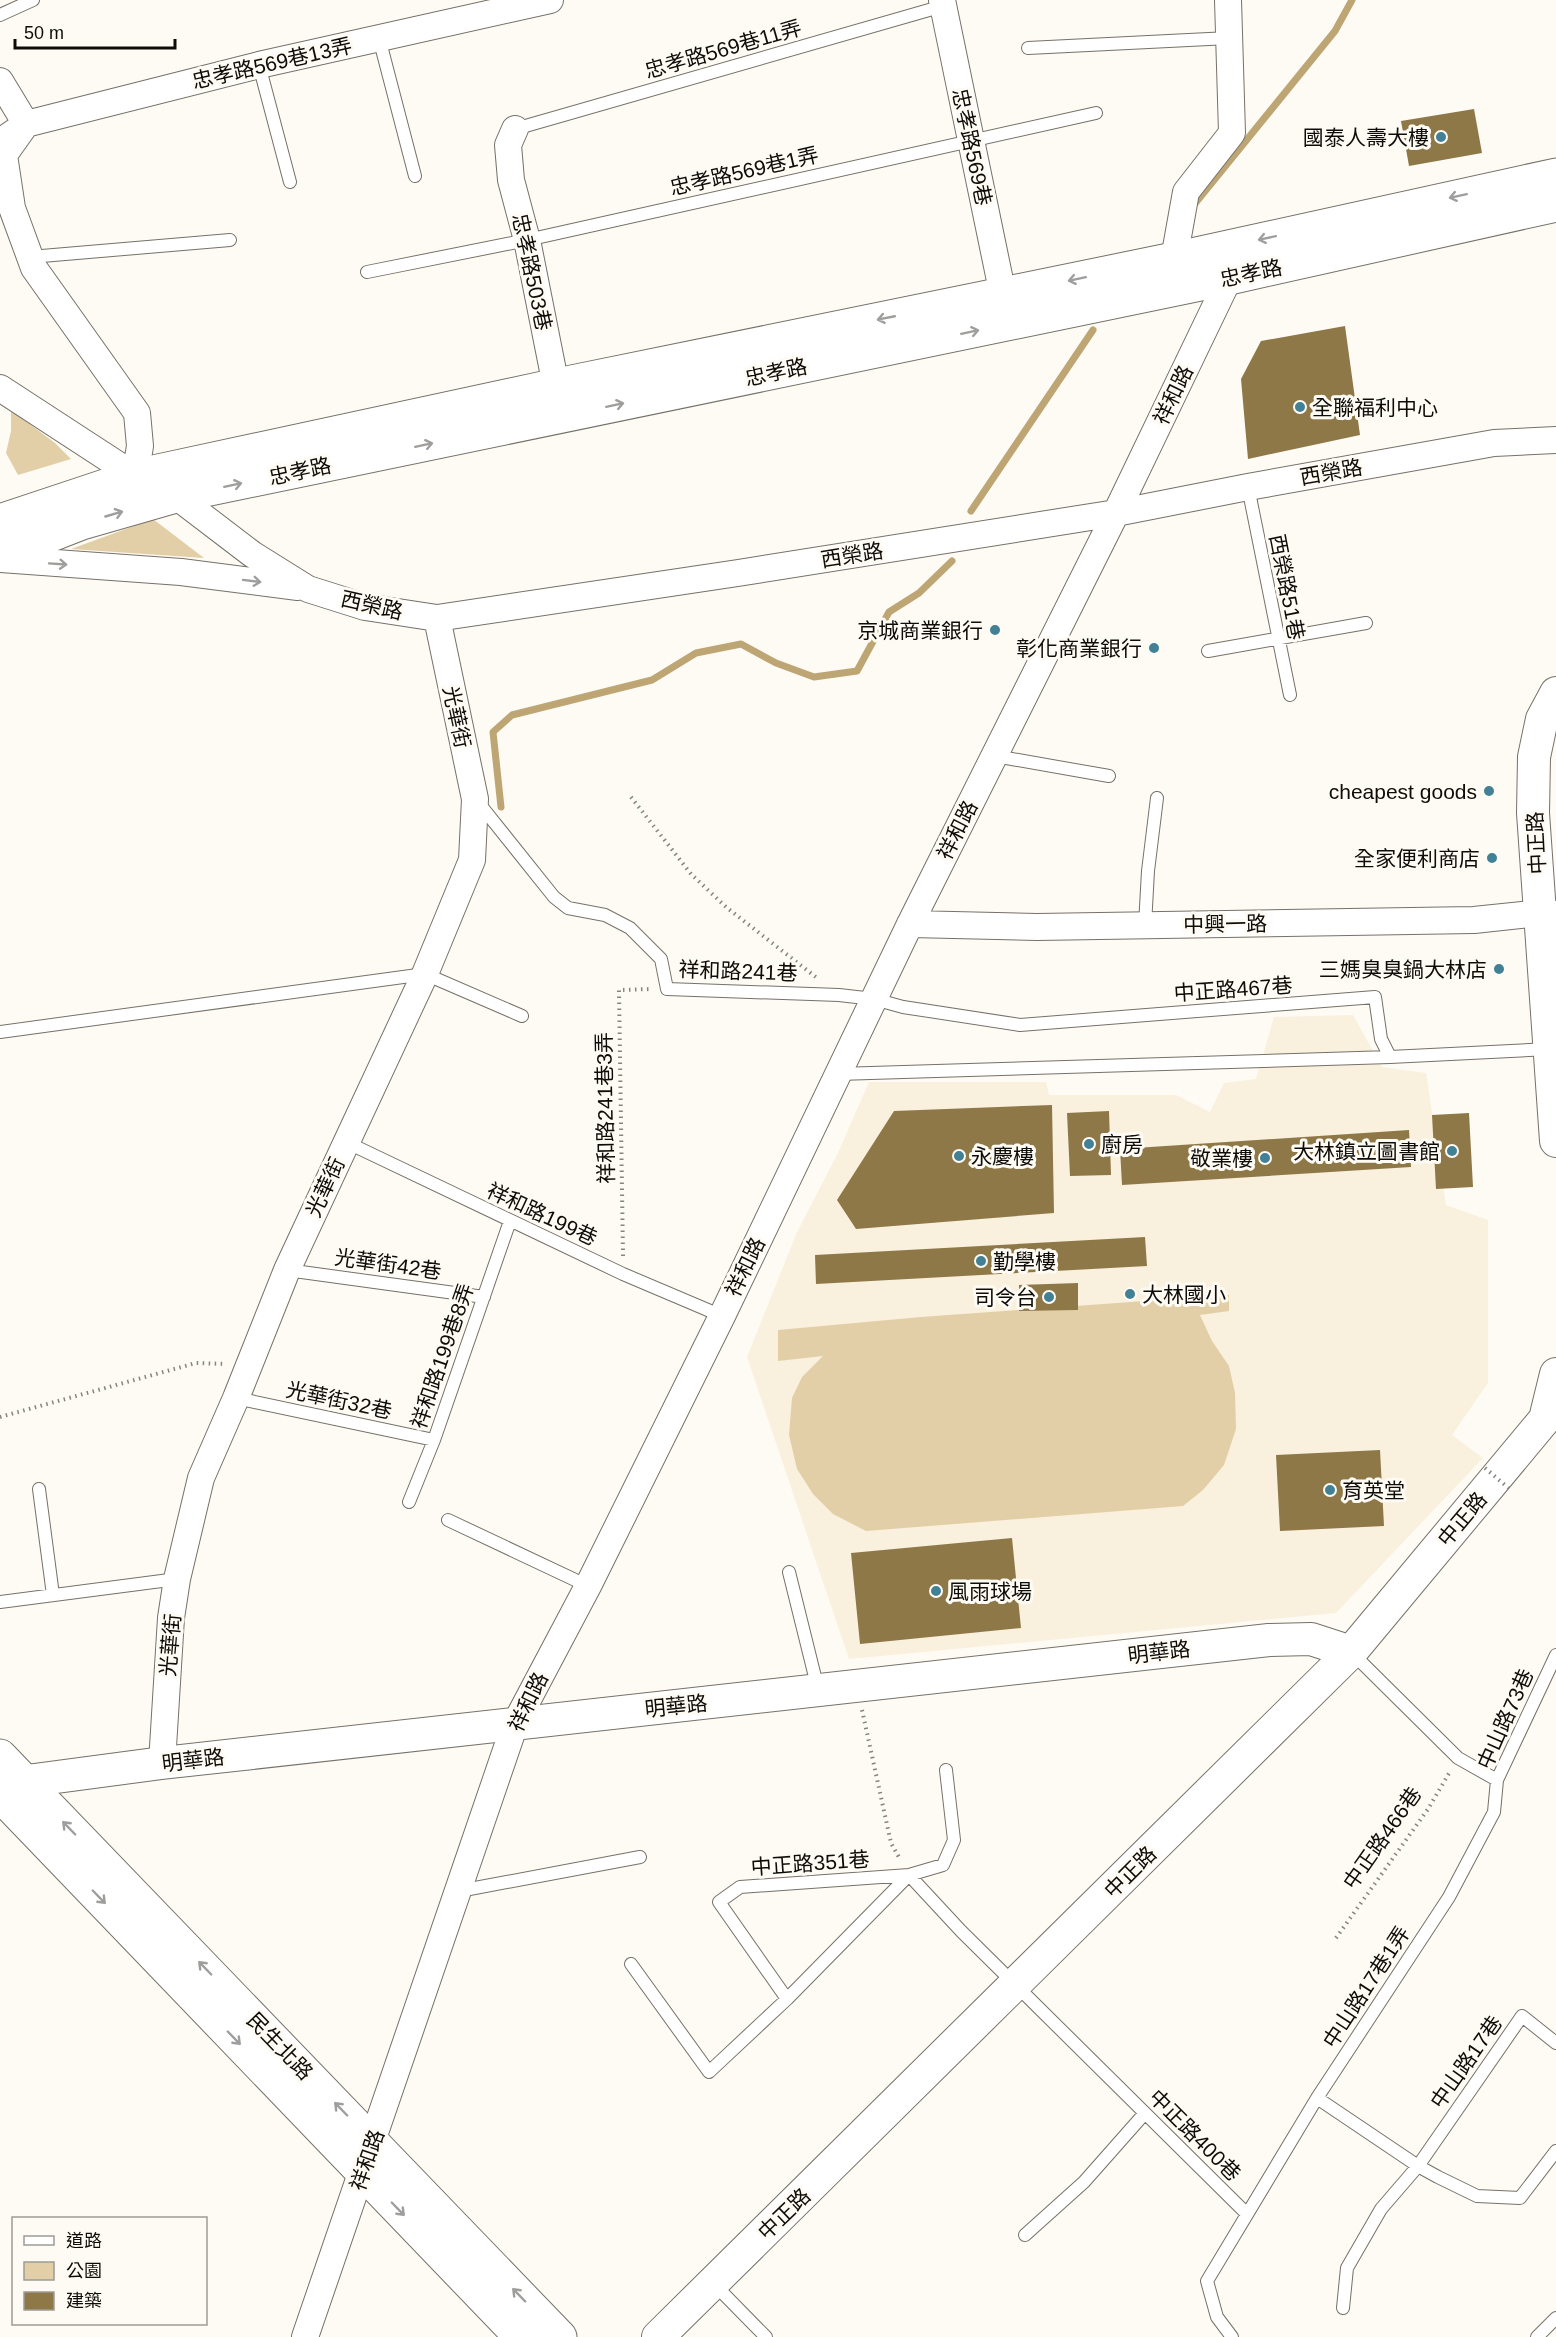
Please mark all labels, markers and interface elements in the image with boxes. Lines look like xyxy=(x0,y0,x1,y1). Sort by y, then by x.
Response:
scale bar xyxy=(15,12,176,50)
street label: 忠孝路569巷11弄 xyxy=(642,16,804,82)
text: 50 m xyxy=(24,23,64,43)
street label: 忠孝路569巷13弄 xyxy=(190,33,354,93)
street label: 忠孝路569巷 xyxy=(948,86,996,208)
place label: 國泰人壽大樓 xyxy=(1303,126,1429,149)
marker: 國泰人壽大樓 xyxy=(1434,130,1448,144)
street label: 忠孝路569巷1弄 xyxy=(667,143,821,199)
one-way arrow xyxy=(1449,191,1468,202)
street label: 忠孝路503巷 xyxy=(508,211,556,333)
one-way arrow xyxy=(1258,233,1278,244)
street label: 忠孝路 xyxy=(1218,255,1284,291)
one-way arrow xyxy=(1068,274,1087,285)
one-way arrow xyxy=(876,313,896,324)
one-way arrow xyxy=(960,326,980,337)
street label: 忠孝路 xyxy=(743,354,809,390)
street label: 祥和路 xyxy=(1149,362,1197,428)
place label: 全聯福利中心 xyxy=(1312,396,1438,419)
one-way arrow xyxy=(605,399,624,411)
marker: 全聯福利中心 xyxy=(1293,400,1307,414)
one-way arrow xyxy=(414,439,433,450)
street label: 忠孝路 xyxy=(267,453,333,489)
street label: 西榮路 xyxy=(1298,455,1364,489)
one-way arrow xyxy=(223,478,242,490)
one-way arrow xyxy=(104,508,123,519)
street label: 西榮路51巷 xyxy=(1265,532,1309,642)
street label: 西榮路 xyxy=(819,539,885,571)
one-way arrow xyxy=(48,558,68,569)
one-way arrow xyxy=(242,576,262,587)
street label: 西榮路 xyxy=(339,587,405,623)
place label: 京城商業銀行 xyxy=(857,619,983,642)
marker: 京城商業銀行 xyxy=(988,623,1002,637)
place label: 彰化商業銀行 xyxy=(1016,637,1142,660)
marker: 彰化商業銀行 xyxy=(1147,641,1161,655)
street label: 光華街 xyxy=(439,684,475,750)
place label: cheapest goods xyxy=(1329,780,1477,803)
marker: cheapest goods xyxy=(1482,784,1496,798)
street label: 祥和路 xyxy=(932,797,982,863)
street label: 中正路 xyxy=(1523,811,1549,875)
place label: 全家便利商店 xyxy=(1354,847,1480,870)
marker: 全家便利商店 xyxy=(1485,851,1499,865)
street label: 中興一路 xyxy=(1183,912,1267,936)
street label: 祥和路241巷 xyxy=(678,957,798,985)
place label: 三媽臭臭鍋大林店 xyxy=(1319,958,1487,981)
marker: 三媽臭臭鍋大林店 xyxy=(1492,962,1506,976)
street label: 中正路467巷 xyxy=(1173,973,1293,1005)
street label: 祥和路241巷3弄 xyxy=(592,1032,618,1184)
place label: 廚房 xyxy=(1101,1133,1143,1156)
marker: 廚房 xyxy=(1082,1137,1096,1151)
place label: 大林鎮立圖書館 xyxy=(1293,1140,1440,1163)
marker: 大林鎮立圖書館 xyxy=(1445,1144,1459,1158)
place label: 永慶樓 xyxy=(971,1145,1034,1168)
place label: 敬業樓 xyxy=(1190,1147,1253,1170)
marker: 永慶樓 xyxy=(952,1149,966,1163)
marker: 敬業樓 xyxy=(1258,1151,1272,1165)
street label: 光華街 xyxy=(301,1154,349,1220)
street label: 祥和路199巷 xyxy=(483,1178,601,1250)
street label: 祥和路 xyxy=(721,1234,769,1300)
street label: 光華街42巷 xyxy=(333,1245,443,1283)
place label: 勤學樓 xyxy=(993,1250,1056,1273)
marker: 勤學樓 xyxy=(974,1254,988,1268)
street label: 祥和路199巷8弄 xyxy=(406,1281,478,1431)
place label: 大林國小 xyxy=(1142,1283,1226,1306)
place label: 司令台 xyxy=(974,1286,1037,1309)
marker: 大林國小 xyxy=(1123,1287,1137,1301)
marker: 司令台 xyxy=(1042,1290,1056,1304)
street label: 光華街32巷 xyxy=(284,1378,394,1422)
place label: 育英堂 xyxy=(1342,1479,1405,1502)
marker: 育英堂 xyxy=(1323,1483,1337,1497)
street label: 中正路 xyxy=(1433,1487,1491,1551)
place label: 風雨球場 xyxy=(948,1580,1032,1603)
marker: 風雨球場 xyxy=(929,1584,943,1598)
street label: 光華街 xyxy=(156,1613,184,1677)
street label: 明華路 xyxy=(1126,1637,1192,1667)
street label: 中山路73巷 xyxy=(1473,1665,1537,1773)
street label: 祥和路 xyxy=(504,1669,552,1735)
street label: 明華路 xyxy=(643,1691,709,1721)
street label: 明華路 xyxy=(160,1745,226,1775)
street label: 中正路466巷 xyxy=(1338,1783,1426,1893)
one-way arrow xyxy=(62,1821,77,1836)
street label: 中正路 xyxy=(1100,1842,1160,1902)
street label: 中正路351巷 xyxy=(750,1847,870,1879)
one-way arrow xyxy=(92,1890,106,1905)
street label: 中山路17巷1弄 xyxy=(1318,1922,1414,2052)
one-way arrow xyxy=(198,1961,212,1976)
street label: 民生北路 xyxy=(243,2008,317,2084)
street label: 中山路17巷 xyxy=(1426,2011,1506,2113)
one-way arrow xyxy=(227,2030,241,2045)
street label: 中正路400巷 xyxy=(1145,2085,1245,2185)
one-way arrow xyxy=(333,2101,348,2116)
street label: 祥和路 xyxy=(346,2126,388,2194)
street label: 中正路 xyxy=(753,2184,815,2244)
one-way arrow xyxy=(391,2201,406,2216)
legend xyxy=(12,2217,207,2325)
text: 道路 xyxy=(66,2231,102,2251)
text: 公園 xyxy=(66,2261,102,2281)
one-way arrow xyxy=(512,2287,527,2302)
text: 建築 xyxy=(66,2291,102,2311)

